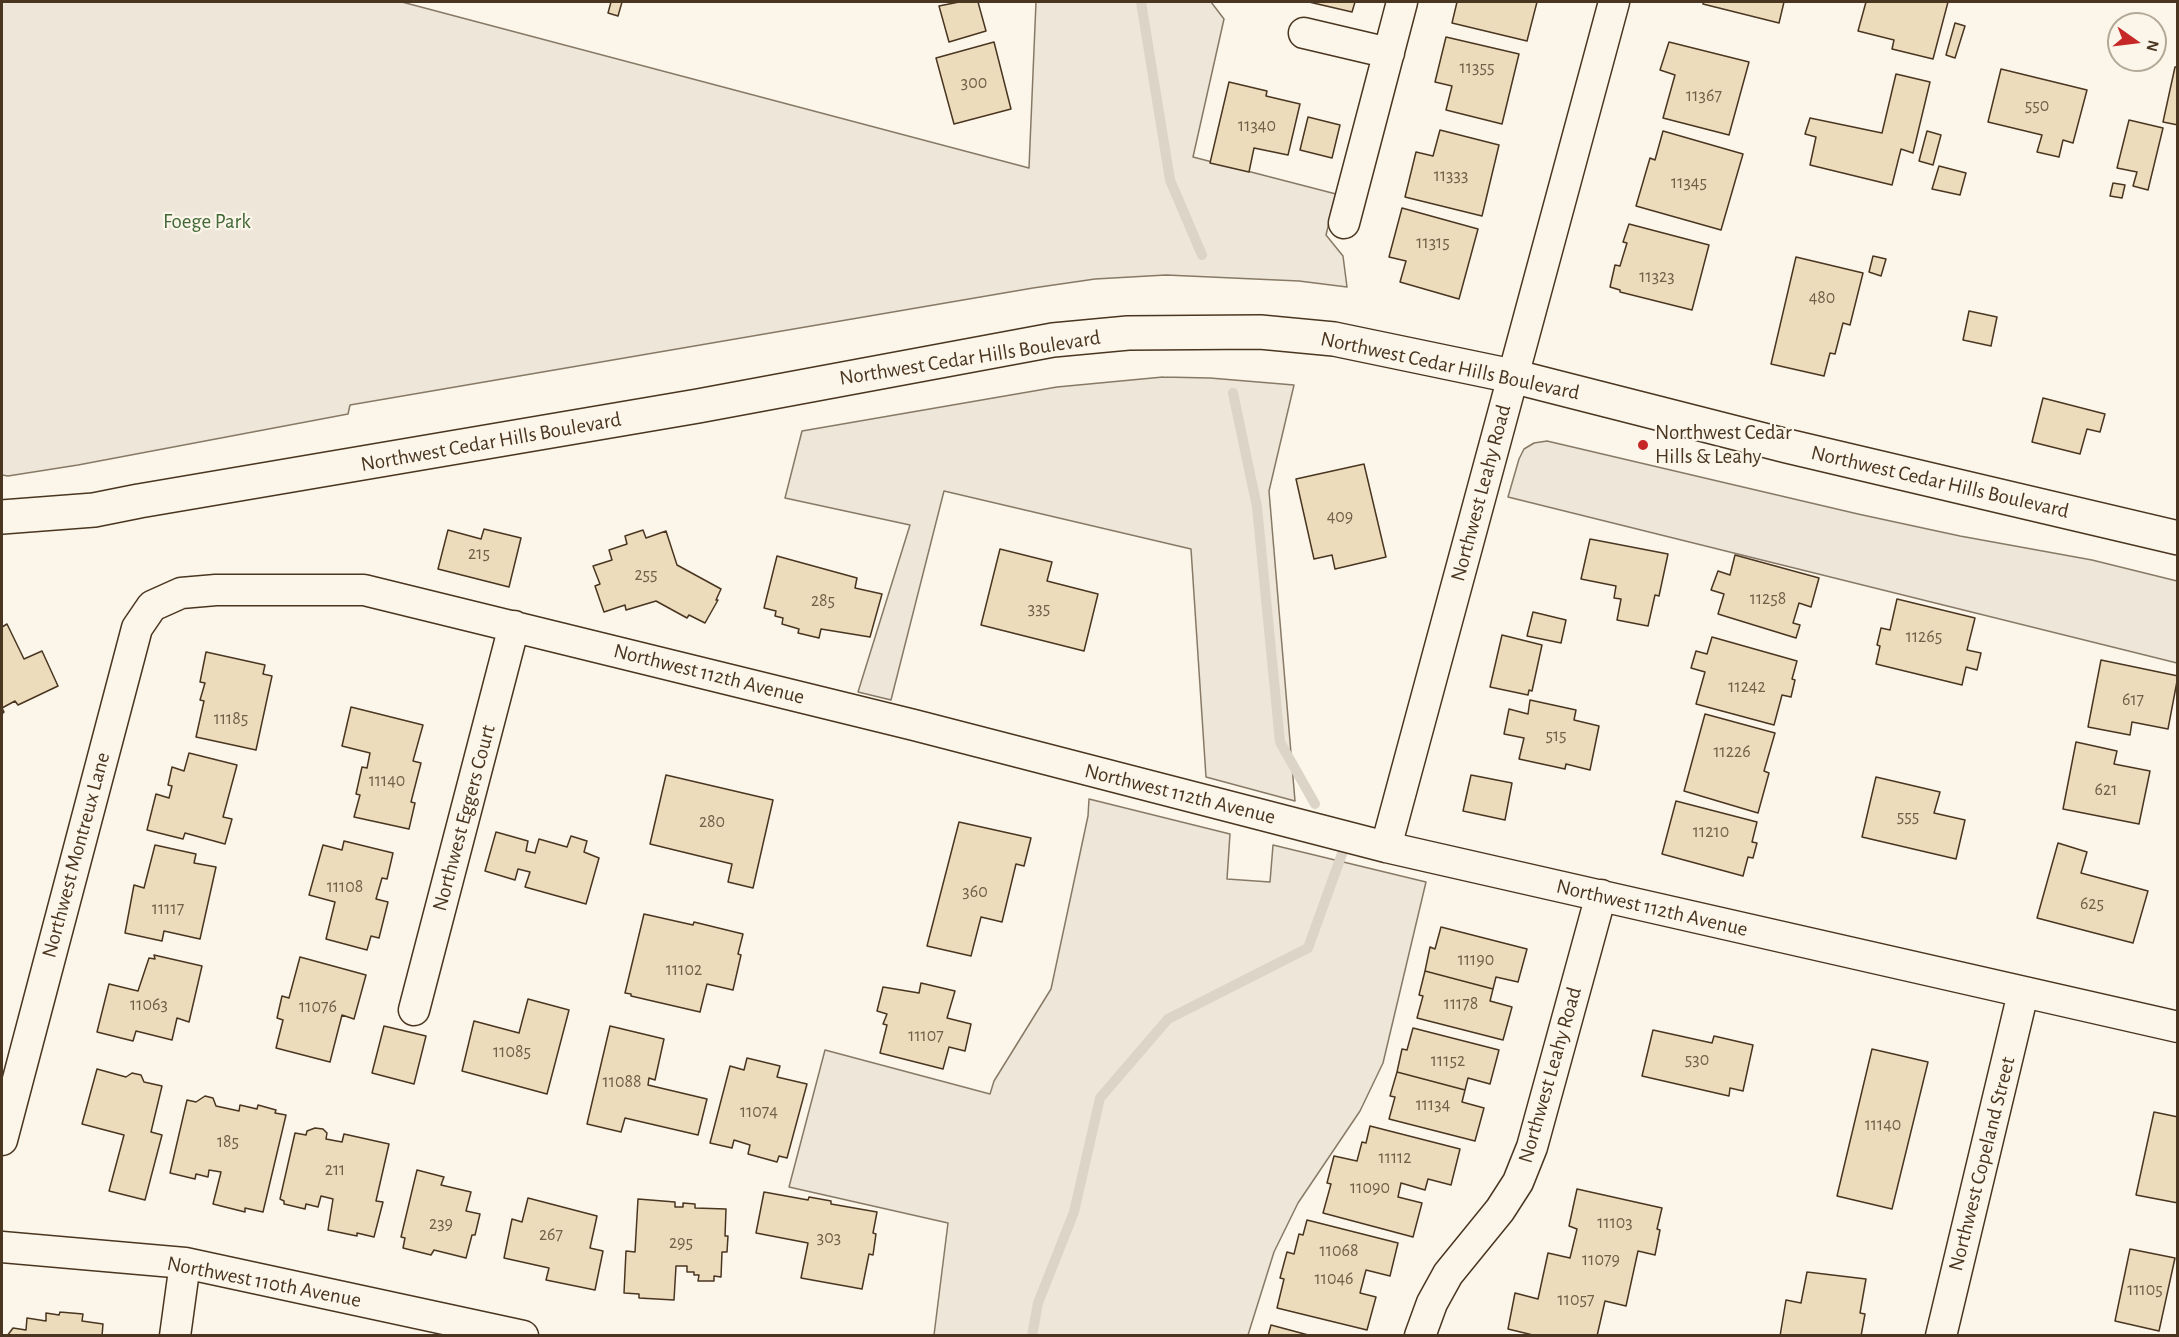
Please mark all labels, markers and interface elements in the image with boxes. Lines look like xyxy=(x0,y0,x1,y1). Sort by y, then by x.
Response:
north arrow xyxy=(2107,12,2167,72)
text: N xyxy=(2143,39,2162,53)
house number: 11355 xyxy=(1460,57,1494,79)
house number: 300 xyxy=(961,72,987,94)
house number: 11367 xyxy=(1686,85,1722,107)
house number: 550 xyxy=(2025,95,2049,117)
house number: 11340 xyxy=(1238,115,1276,137)
house number: 11333 xyxy=(1434,165,1468,187)
house number: 11345 xyxy=(1671,172,1707,194)
park label: Foege Park xyxy=(163,209,251,235)
house number: 11315 xyxy=(1416,232,1450,254)
house number: 11323 xyxy=(1639,266,1675,288)
house number: 480 xyxy=(1809,287,1835,309)
street label: Northwest Cedar Hills Boulevard xyxy=(838,325,1102,391)
street label: Northwest Cedar Hills Boulevard xyxy=(1318,326,1582,406)
street label: Northwest Leahy Road xyxy=(1445,402,1517,584)
street label: Northwest Cedar Hills Boulevard xyxy=(359,407,623,477)
place label: Northwest Cedar Hills & Leahy xyxy=(1655,420,1792,470)
marker: Northwest Cedar Hills & Leahy xyxy=(1636,438,1650,452)
street label: Northwest Cedar Hills Boulevard xyxy=(1809,440,2071,524)
house number: 409 xyxy=(1327,506,1353,528)
house number: 215 xyxy=(468,543,490,565)
house number: 255 xyxy=(634,564,658,586)
house number: 11258 xyxy=(1750,588,1786,610)
house number: 285 xyxy=(811,590,835,612)
house number: 335 xyxy=(1028,598,1050,620)
house number: 11265 xyxy=(1906,626,1942,648)
street label: Northwest 112th Avenue xyxy=(611,638,807,710)
house number: 11242 xyxy=(1728,676,1766,698)
house number: 617 xyxy=(2122,689,2144,711)
house number: 11185 xyxy=(214,708,248,730)
street label: Northwest Eggers Court xyxy=(427,722,501,914)
house number: 515 xyxy=(1545,725,1567,747)
house number: 11226 xyxy=(1713,741,1751,763)
street label: Northwest Montreux Lane xyxy=(36,749,116,961)
street label: Northwest 112th Avenue xyxy=(1082,758,1278,830)
house number: 11140 xyxy=(369,770,405,792)
house number: 621 xyxy=(2095,779,2117,801)
house number: 555 xyxy=(1897,806,1919,828)
house number: 280 xyxy=(699,811,725,833)
house number: 11210 xyxy=(1693,821,1729,843)
street label: Northwest 112th Avenue xyxy=(1554,874,1750,942)
house number: 11108 xyxy=(327,876,363,898)
house number: 360 xyxy=(962,881,988,903)
house number: 625 xyxy=(2080,893,2104,915)
house number: 11117 xyxy=(152,898,184,920)
house number: 11190 xyxy=(1458,949,1494,971)
house number: 11102 xyxy=(666,959,702,981)
street label: Northwest Leahy Road xyxy=(1513,984,1587,1166)
house number: 11178 xyxy=(1444,993,1478,1015)
house number: 11063 xyxy=(130,994,168,1016)
house number: 11076 xyxy=(299,996,337,1018)
house number: 11107 xyxy=(908,1025,944,1047)
house number: 11085 xyxy=(493,1041,531,1063)
house number: 530 xyxy=(1685,1049,1709,1071)
house number: 11152 xyxy=(1431,1050,1465,1072)
street label: Northwest Copeland Street xyxy=(1943,1054,2021,1274)
house number: 11088 xyxy=(603,1071,641,1093)
house number: 11134 xyxy=(1416,1094,1450,1116)
house number: 11074 xyxy=(740,1101,778,1123)
house number: 11140 xyxy=(1865,1114,1901,1136)
house number: 185 xyxy=(217,1131,239,1153)
house number: 11112 xyxy=(1379,1147,1411,1169)
house number: 211 xyxy=(325,1159,345,1181)
house number: 11090 xyxy=(1350,1177,1390,1199)
house number: 11103 xyxy=(1597,1212,1633,1234)
house number: 239 xyxy=(429,1213,453,1235)
house number: 267 xyxy=(539,1224,563,1246)
house number: 303 xyxy=(817,1227,841,1249)
house number: 295 xyxy=(669,1232,693,1254)
house number: 11068 xyxy=(1320,1240,1358,1262)
house number: 11079 xyxy=(1582,1249,1620,1271)
street label: Northwest 110th Avenue xyxy=(165,1251,363,1313)
house number: 11046 xyxy=(1314,1268,1354,1290)
house number: 11105 xyxy=(2127,1279,2163,1301)
house number: 11057 xyxy=(1558,1289,1594,1311)

